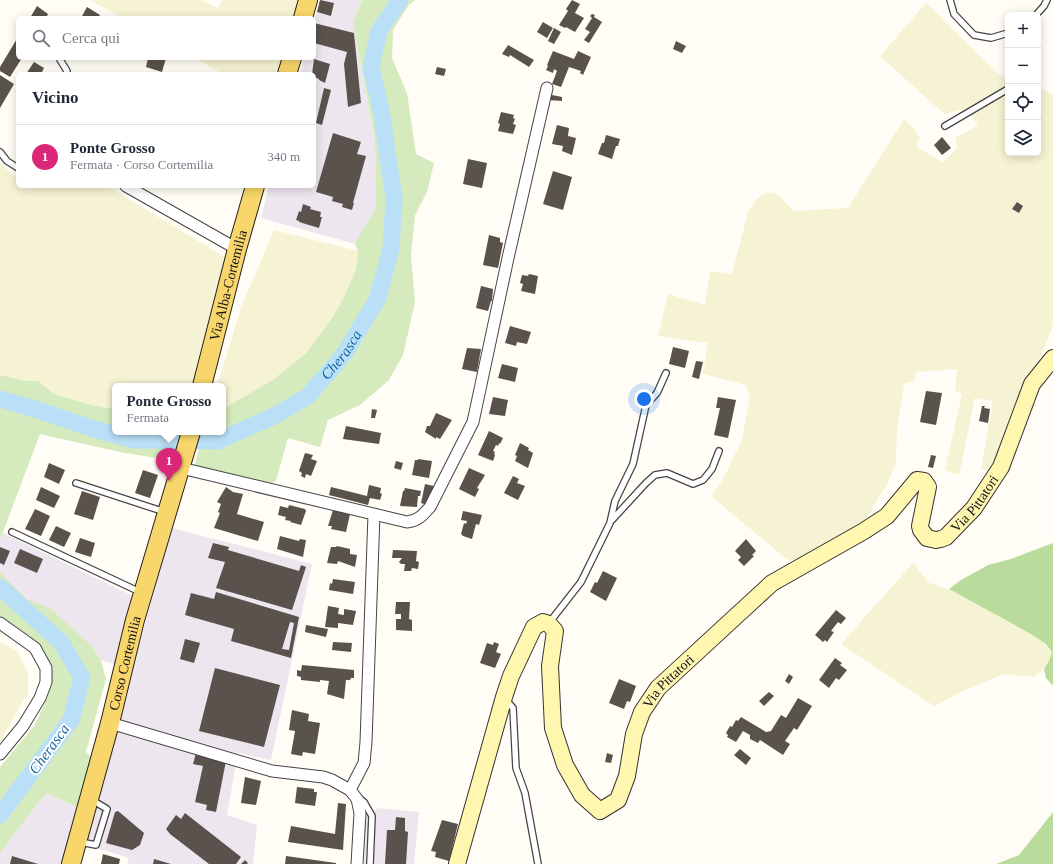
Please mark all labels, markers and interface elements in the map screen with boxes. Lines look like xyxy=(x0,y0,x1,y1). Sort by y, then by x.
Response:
map controls xyxy=(1005,12,1041,156)
button: + xyxy=(1005,12,1041,48)
search box xyxy=(16,16,316,60)
icon: search xyxy=(30,27,52,49)
text: Cerca qui xyxy=(62,30,120,46)
button: − xyxy=(1005,48,1041,84)
button: locate xyxy=(1005,84,1041,120)
text: Vicino xyxy=(32,88,79,107)
button: layers xyxy=(1005,120,1041,156)
text: Ponte Grosso xyxy=(70,140,155,156)
text: 1 xyxy=(42,149,48,164)
text: 340 m xyxy=(267,149,300,164)
text: Fermata · Corso Cortemilia xyxy=(70,157,213,172)
street label: Via Alba-Cortemilia xyxy=(206,227,250,342)
water label: Cherasca xyxy=(318,327,365,383)
popup xyxy=(112,383,226,435)
your location xyxy=(634,389,654,409)
text: Ponte Grosso xyxy=(126,393,212,409)
text: Fermata xyxy=(126,410,169,425)
pin: 1 xyxy=(156,448,182,481)
street label: Via Pittatori xyxy=(948,472,1001,535)
street label: Corso Cortemilia xyxy=(106,613,144,712)
street label: Via Pittatori xyxy=(640,651,697,711)
water label: Cherasca xyxy=(26,721,72,777)

